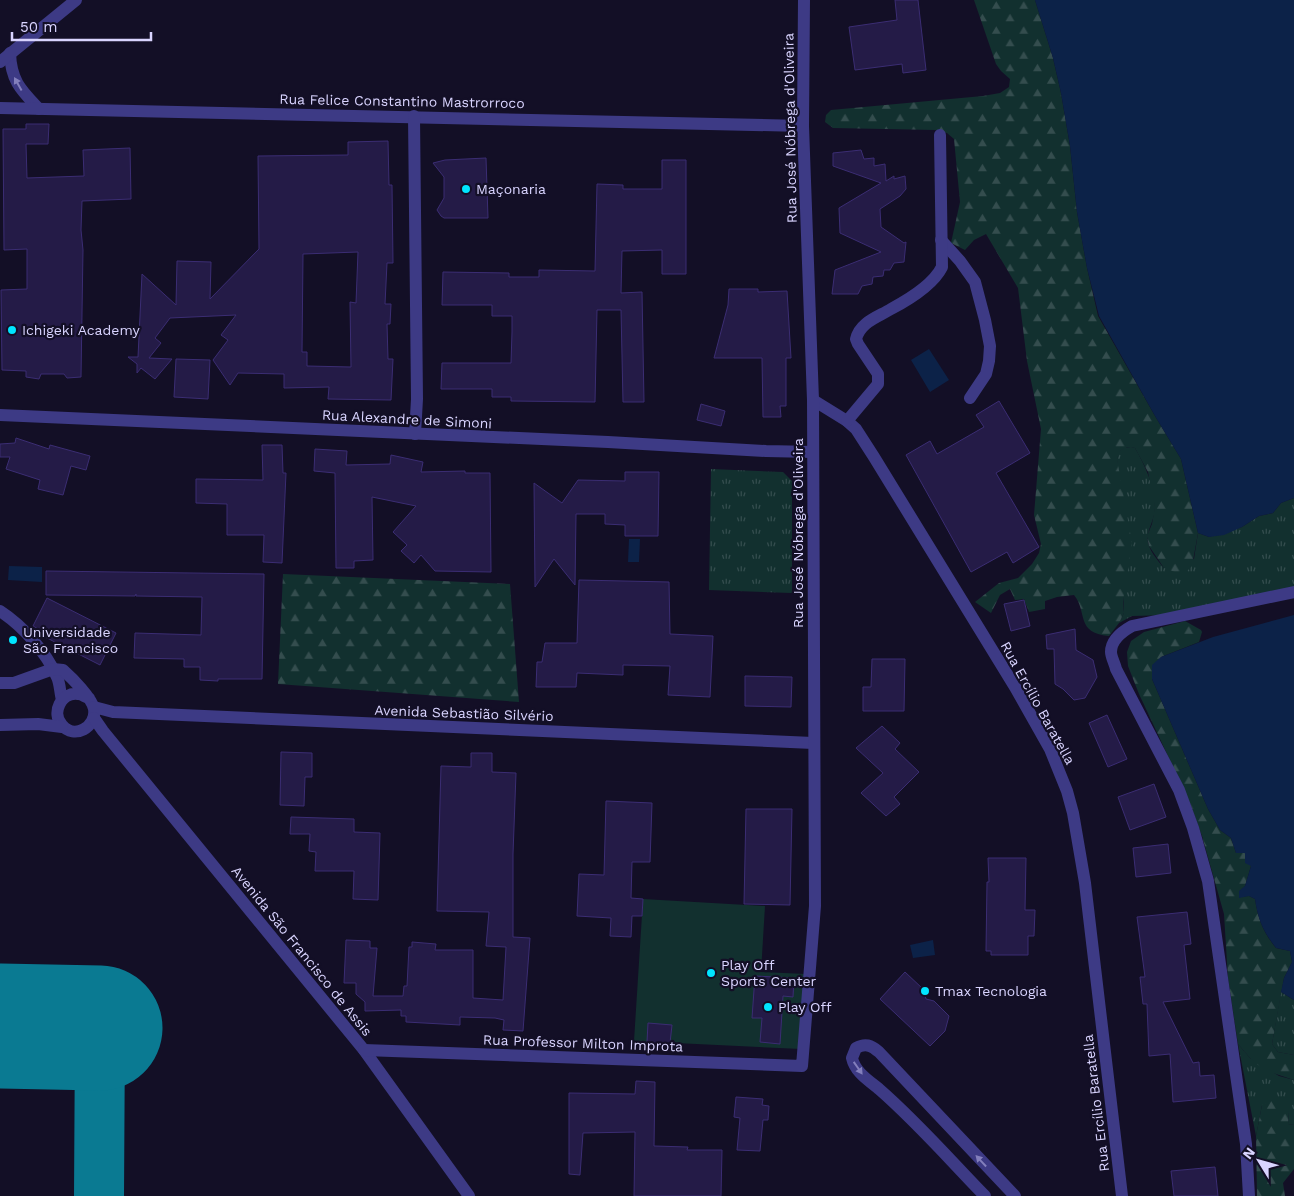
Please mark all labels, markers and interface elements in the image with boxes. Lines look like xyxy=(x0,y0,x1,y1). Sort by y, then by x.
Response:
scale bar xyxy=(12,10,151,42)
text: 50 m xyxy=(20,18,57,36)
street label: Rua José Nóbrega d'Oliveira xyxy=(780,33,800,223)
one-way arrow xyxy=(14,77,22,92)
street label: Rua Felice Constantino Mastrorroco xyxy=(279,91,525,111)
place label: Maçonaria xyxy=(476,181,546,197)
marker: Maçonaria xyxy=(460,183,472,195)
place label: Ichigeki Academy xyxy=(22,322,141,338)
marker: Ichigeki Academy xyxy=(6,324,18,336)
street label: Rua Alexandre de Simoni xyxy=(322,407,492,431)
street label: Rua José Nóbrega d'Oliveira xyxy=(790,438,806,628)
place label: Universidade São Francisco xyxy=(23,624,118,656)
marker: Universidade São Francisco xyxy=(7,634,19,646)
street label: Rua Ercílio Baratella xyxy=(998,639,1078,767)
street label: Avenida Sebastião Silvério xyxy=(374,702,554,724)
street label: Avenida São Francisco de Assis xyxy=(229,863,375,1039)
place label: Play Off Sports Center xyxy=(721,957,817,989)
marker: Play Off Sports Center xyxy=(705,967,717,979)
place label: Tmax Tecnologia xyxy=(935,983,1047,999)
marker: Tmax Tecnologia xyxy=(919,985,931,997)
place label: Play Off xyxy=(778,999,831,1015)
marker: Play Off xyxy=(762,1001,774,1013)
street label: Rua Professor Milton Improta xyxy=(483,1032,683,1054)
street label: Rua Ercílio Baratella xyxy=(1080,1033,1112,1172)
one-way arrow xyxy=(853,1061,863,1075)
north arrow xyxy=(1234,1136,1284,1186)
text: N xyxy=(1239,1144,1258,1162)
one-way arrow xyxy=(975,1155,987,1167)

